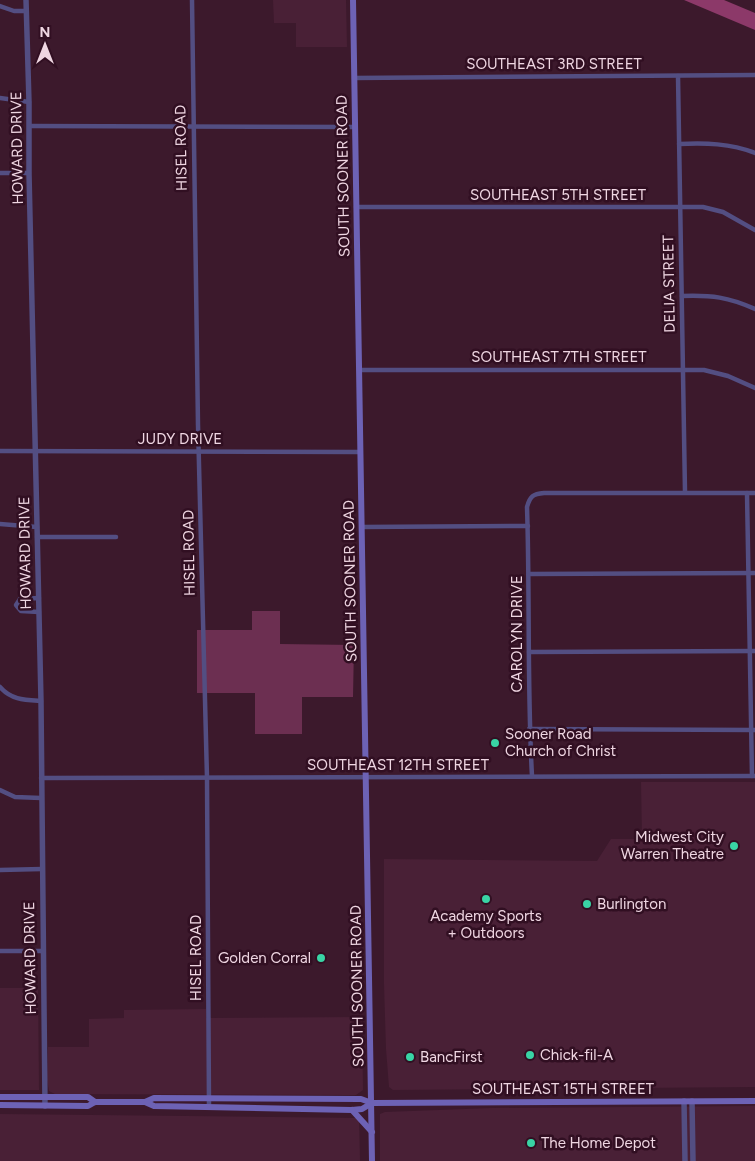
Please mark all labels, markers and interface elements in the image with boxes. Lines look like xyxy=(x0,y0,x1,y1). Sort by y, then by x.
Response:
north arrow xyxy=(20,20,70,70)
text: N xyxy=(40,24,50,41)
street label: SOUTHEAST 3RD STREET xyxy=(466,55,643,73)
street label: HOWARD DRIVE xyxy=(7,91,27,205)
street label: SOUTH SOONER ROAD xyxy=(333,95,353,257)
street label: HISEL ROAD xyxy=(171,105,191,191)
street label: SOUTHEAST 5TH STREET xyxy=(470,186,647,204)
street label: DELIA STREET xyxy=(659,234,679,333)
street label: SOUTHEAST 7TH STREET xyxy=(471,348,647,366)
street label: JUDY DRIVE xyxy=(138,430,222,448)
street label: HOWARD DRIVE xyxy=(15,496,35,610)
street label: SOUTH SOONER ROAD xyxy=(340,500,360,662)
street label: HISEL ROAD xyxy=(179,510,199,596)
street label: CAROLYN DRIVE xyxy=(508,575,526,693)
place label: Sooner Road Church of Christ xyxy=(505,725,616,760)
marker: Sooner Road Church of Christ xyxy=(489,737,501,749)
street label: SOUTHEAST 12TH STREET xyxy=(307,756,490,774)
place label: Midwest City Warren Theatre xyxy=(621,828,724,863)
marker: Midwest City Warren Theatre xyxy=(728,840,740,852)
marker: Academy Sports + Outdoors xyxy=(480,893,492,905)
place label: Burlington xyxy=(597,895,666,913)
marker: Burlington xyxy=(581,898,593,910)
street label: HOWARD DRIVE xyxy=(20,901,40,1015)
street label: SOUTH SOONER ROAD xyxy=(347,905,367,1067)
place label: Academy Sports + Outdoors xyxy=(430,907,542,942)
street label: HISEL ROAD xyxy=(187,915,205,1001)
place label: Golden Corral xyxy=(218,949,311,967)
marker: Golden Corral xyxy=(315,952,327,964)
place label: Chick-fil-A xyxy=(540,1046,613,1064)
place label: BancFirst xyxy=(420,1048,483,1066)
marker: Chick-fil-A xyxy=(524,1049,536,1061)
marker: BancFirst xyxy=(404,1051,416,1063)
street label: SOUTHEAST 15TH STREET xyxy=(472,1080,655,1098)
place label: The Home Depot xyxy=(541,1134,656,1152)
marker: The Home Depot xyxy=(525,1137,537,1149)

